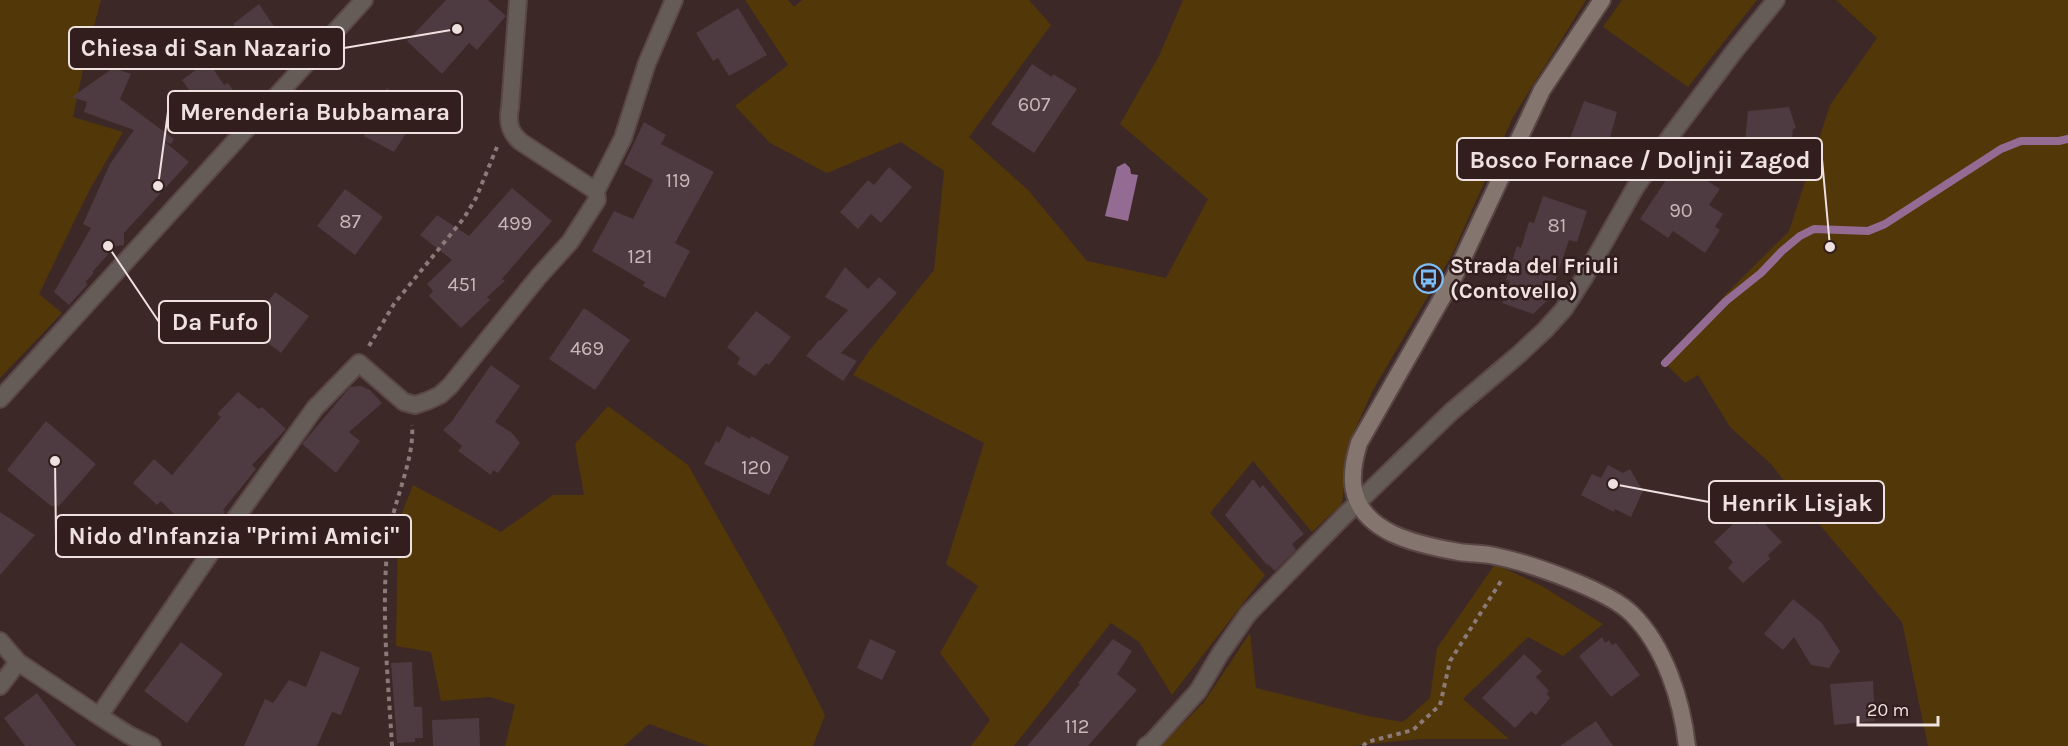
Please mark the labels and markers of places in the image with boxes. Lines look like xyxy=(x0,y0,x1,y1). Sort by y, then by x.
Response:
callout: Chiesa di San Nazario xyxy=(69,27,344,69)
callout: Merenderia Bubbamara xyxy=(168,91,462,133)
callout: Bosco Fornace / Doljnji Zagod xyxy=(1457,138,1822,180)
place label: Strada del Friuli (Contovello) xyxy=(1450,253,1619,304)
bus stop icon: Strada del Friuli (Contovello) xyxy=(1413,262,1445,294)
callout: Da Fufo xyxy=(159,301,270,343)
callout: Henrik Lisjak xyxy=(1709,481,1884,523)
callout: Nido d'Infanzia "Primi Amici" xyxy=(56,515,411,557)

